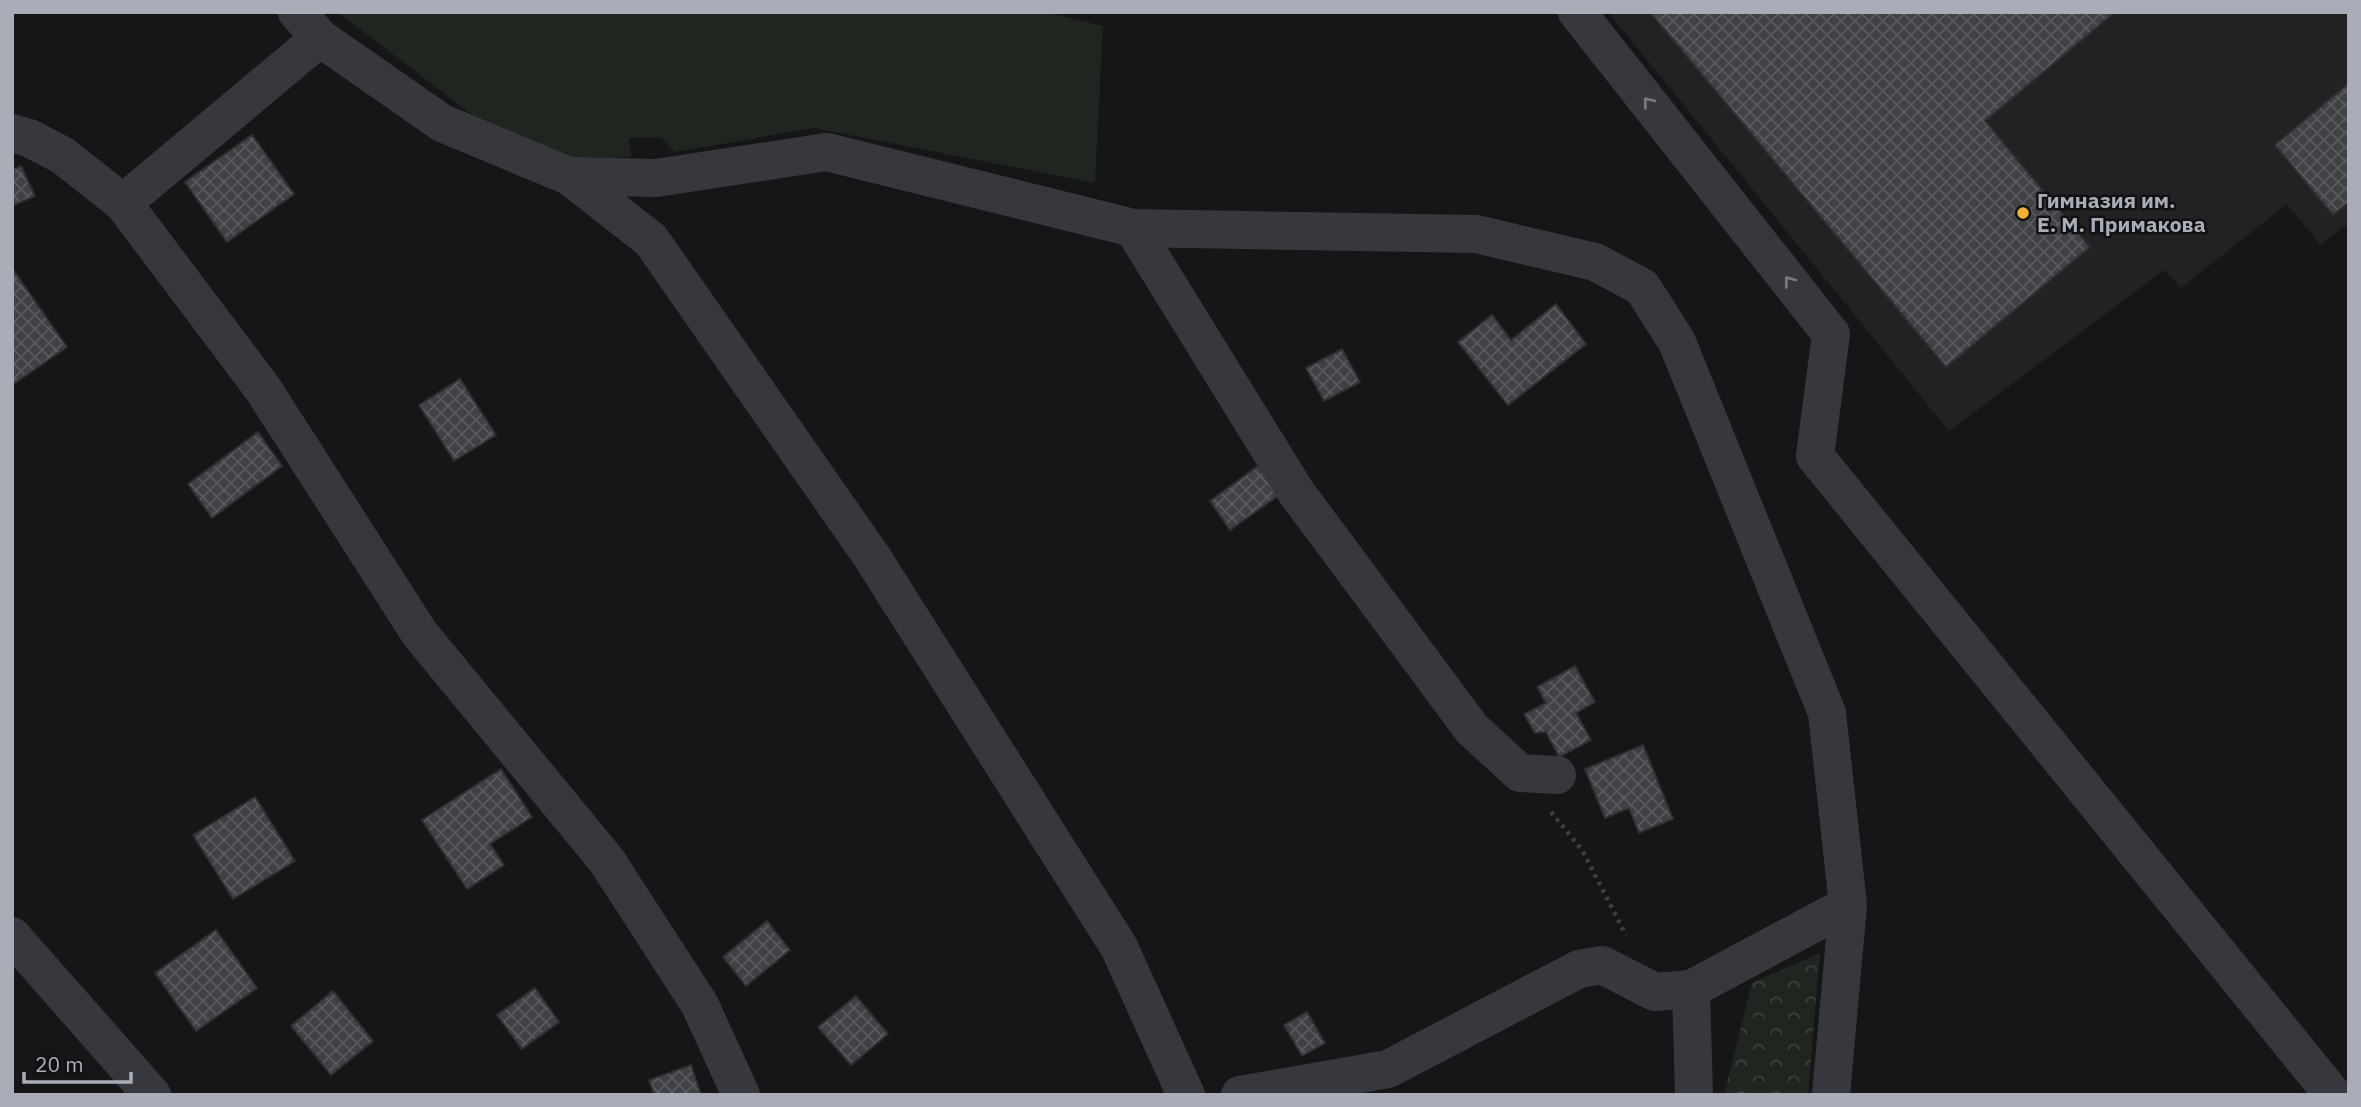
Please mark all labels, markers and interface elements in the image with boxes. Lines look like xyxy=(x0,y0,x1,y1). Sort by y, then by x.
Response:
one-way arrow xyxy=(1644,97,1656,110)
place label: Гимназия им. Е. М. Примакова xyxy=(2037,186,2206,238)
marker: Гимназия им. Е. М. Примакова xyxy=(2015,205,2031,221)
one-way arrow xyxy=(1784,276,1797,288)
scale bar xyxy=(24,1040,131,1084)
text: 20 m xyxy=(35,1050,84,1078)

